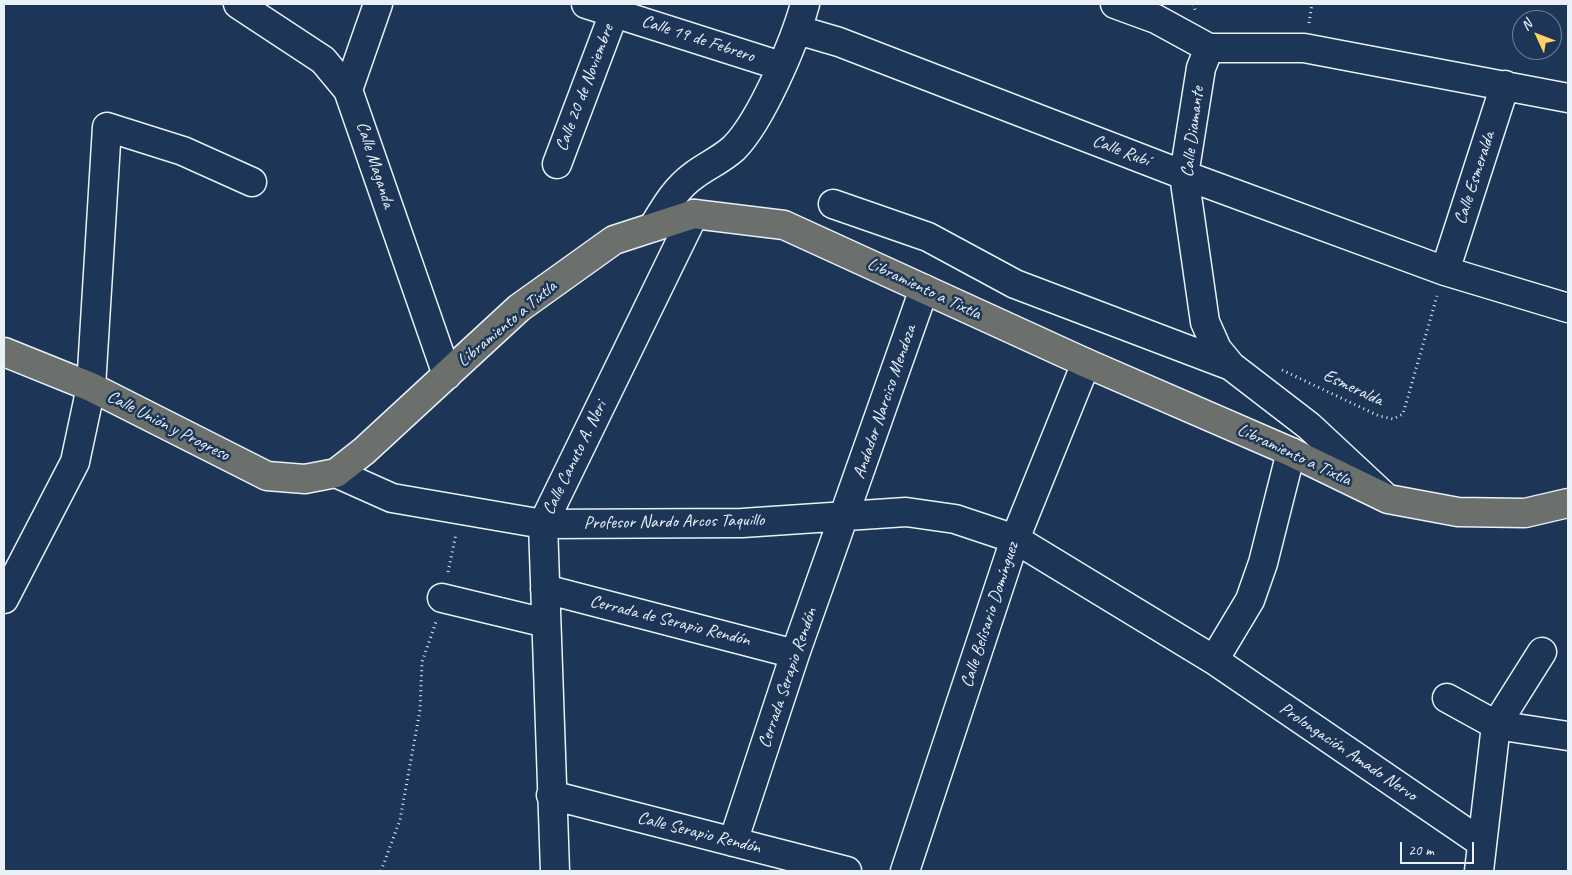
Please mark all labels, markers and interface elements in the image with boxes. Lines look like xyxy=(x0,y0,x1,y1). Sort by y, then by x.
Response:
north arrow xyxy=(1512,10,1562,60)
street label: Calle 19 de Febrero xyxy=(639,11,757,67)
text: N xyxy=(1517,16,1536,34)
street label: Calle 20 de Noviembre xyxy=(551,22,619,154)
street label: Calle Diamante xyxy=(1177,85,1209,179)
street label: Calle Maganda xyxy=(351,119,399,211)
street label: Calle Esmeralda xyxy=(1450,129,1500,227)
street label: Calle Rubí xyxy=(1089,130,1153,172)
street label: Libramiento a Tixtla xyxy=(864,253,984,325)
street label: Libramiento a Tixtla xyxy=(453,276,561,372)
street label: Andador Narciso Mendoza xyxy=(849,322,921,482)
street label: Esmeralda xyxy=(1320,365,1386,411)
street label: Calle Unión y Progreso xyxy=(103,386,233,466)
street label: Calle Canuto A. Neri xyxy=(538,398,612,518)
street label: Libramiento a Tixtla xyxy=(1234,419,1354,491)
street label: Profesor Nardo Arcos Taquillo xyxy=(583,510,765,534)
street label: Calle Belisario Domínguez xyxy=(956,540,1024,690)
street label: Cerrada de Serapio Rendón xyxy=(588,591,752,651)
street label: Cerrada Serapio Rendón xyxy=(754,605,822,751)
street label: Prolongación Amado Nervo xyxy=(1275,698,1421,806)
street label: Calle Serapio Rendón xyxy=(635,807,763,859)
scale bar xyxy=(1402,832,1476,864)
text: 20 m xyxy=(1408,841,1434,860)

